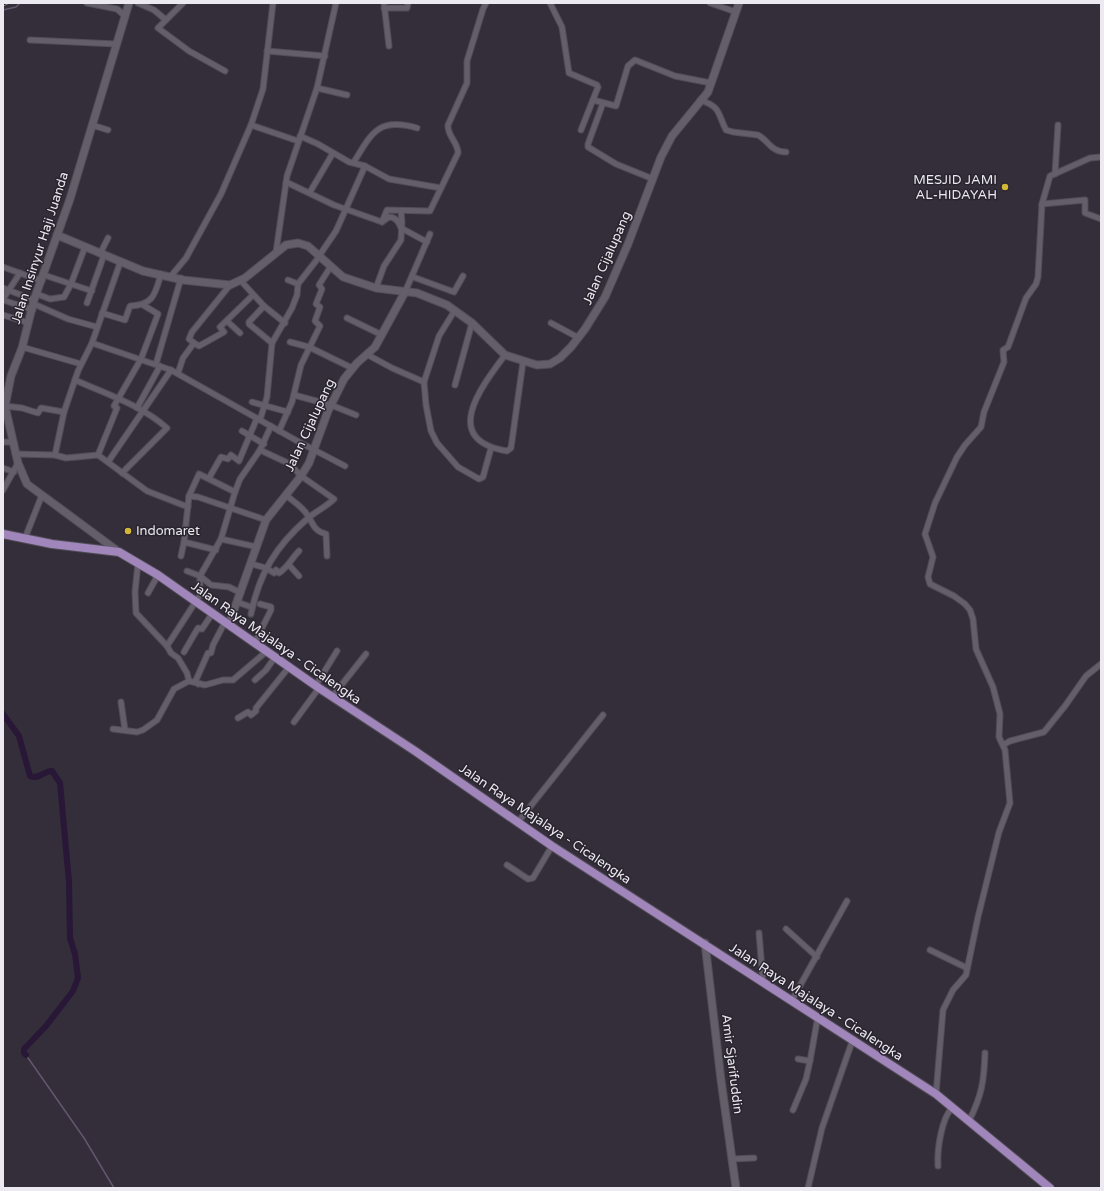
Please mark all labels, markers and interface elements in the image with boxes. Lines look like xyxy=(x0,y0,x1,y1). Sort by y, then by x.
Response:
street label: Jalan Insinyur Haji Juanda xyxy=(8,170,72,326)
place label: MESJID JAMI AL-HIDAYAH xyxy=(913,172,997,203)
marker: MESJID JAMI AL-HIDAYAH xyxy=(1000,182,1010,192)
street label: Jalan Cijalupang xyxy=(579,209,635,307)
street label: Jalan Cijalupang xyxy=(281,376,339,474)
place label: Indomaret xyxy=(136,523,200,539)
marker: Indomaret xyxy=(123,526,133,536)
street label: Jalan Raya Majalaya - Cicalengka xyxy=(188,578,364,708)
street label: Jalan Raya Majalaya - Cicalengka xyxy=(456,760,634,888)
street label: Jalan Raya Majalaya - Cicalengka xyxy=(726,940,906,1064)
street label: Amir Sjarifuddin xyxy=(718,1013,746,1115)

